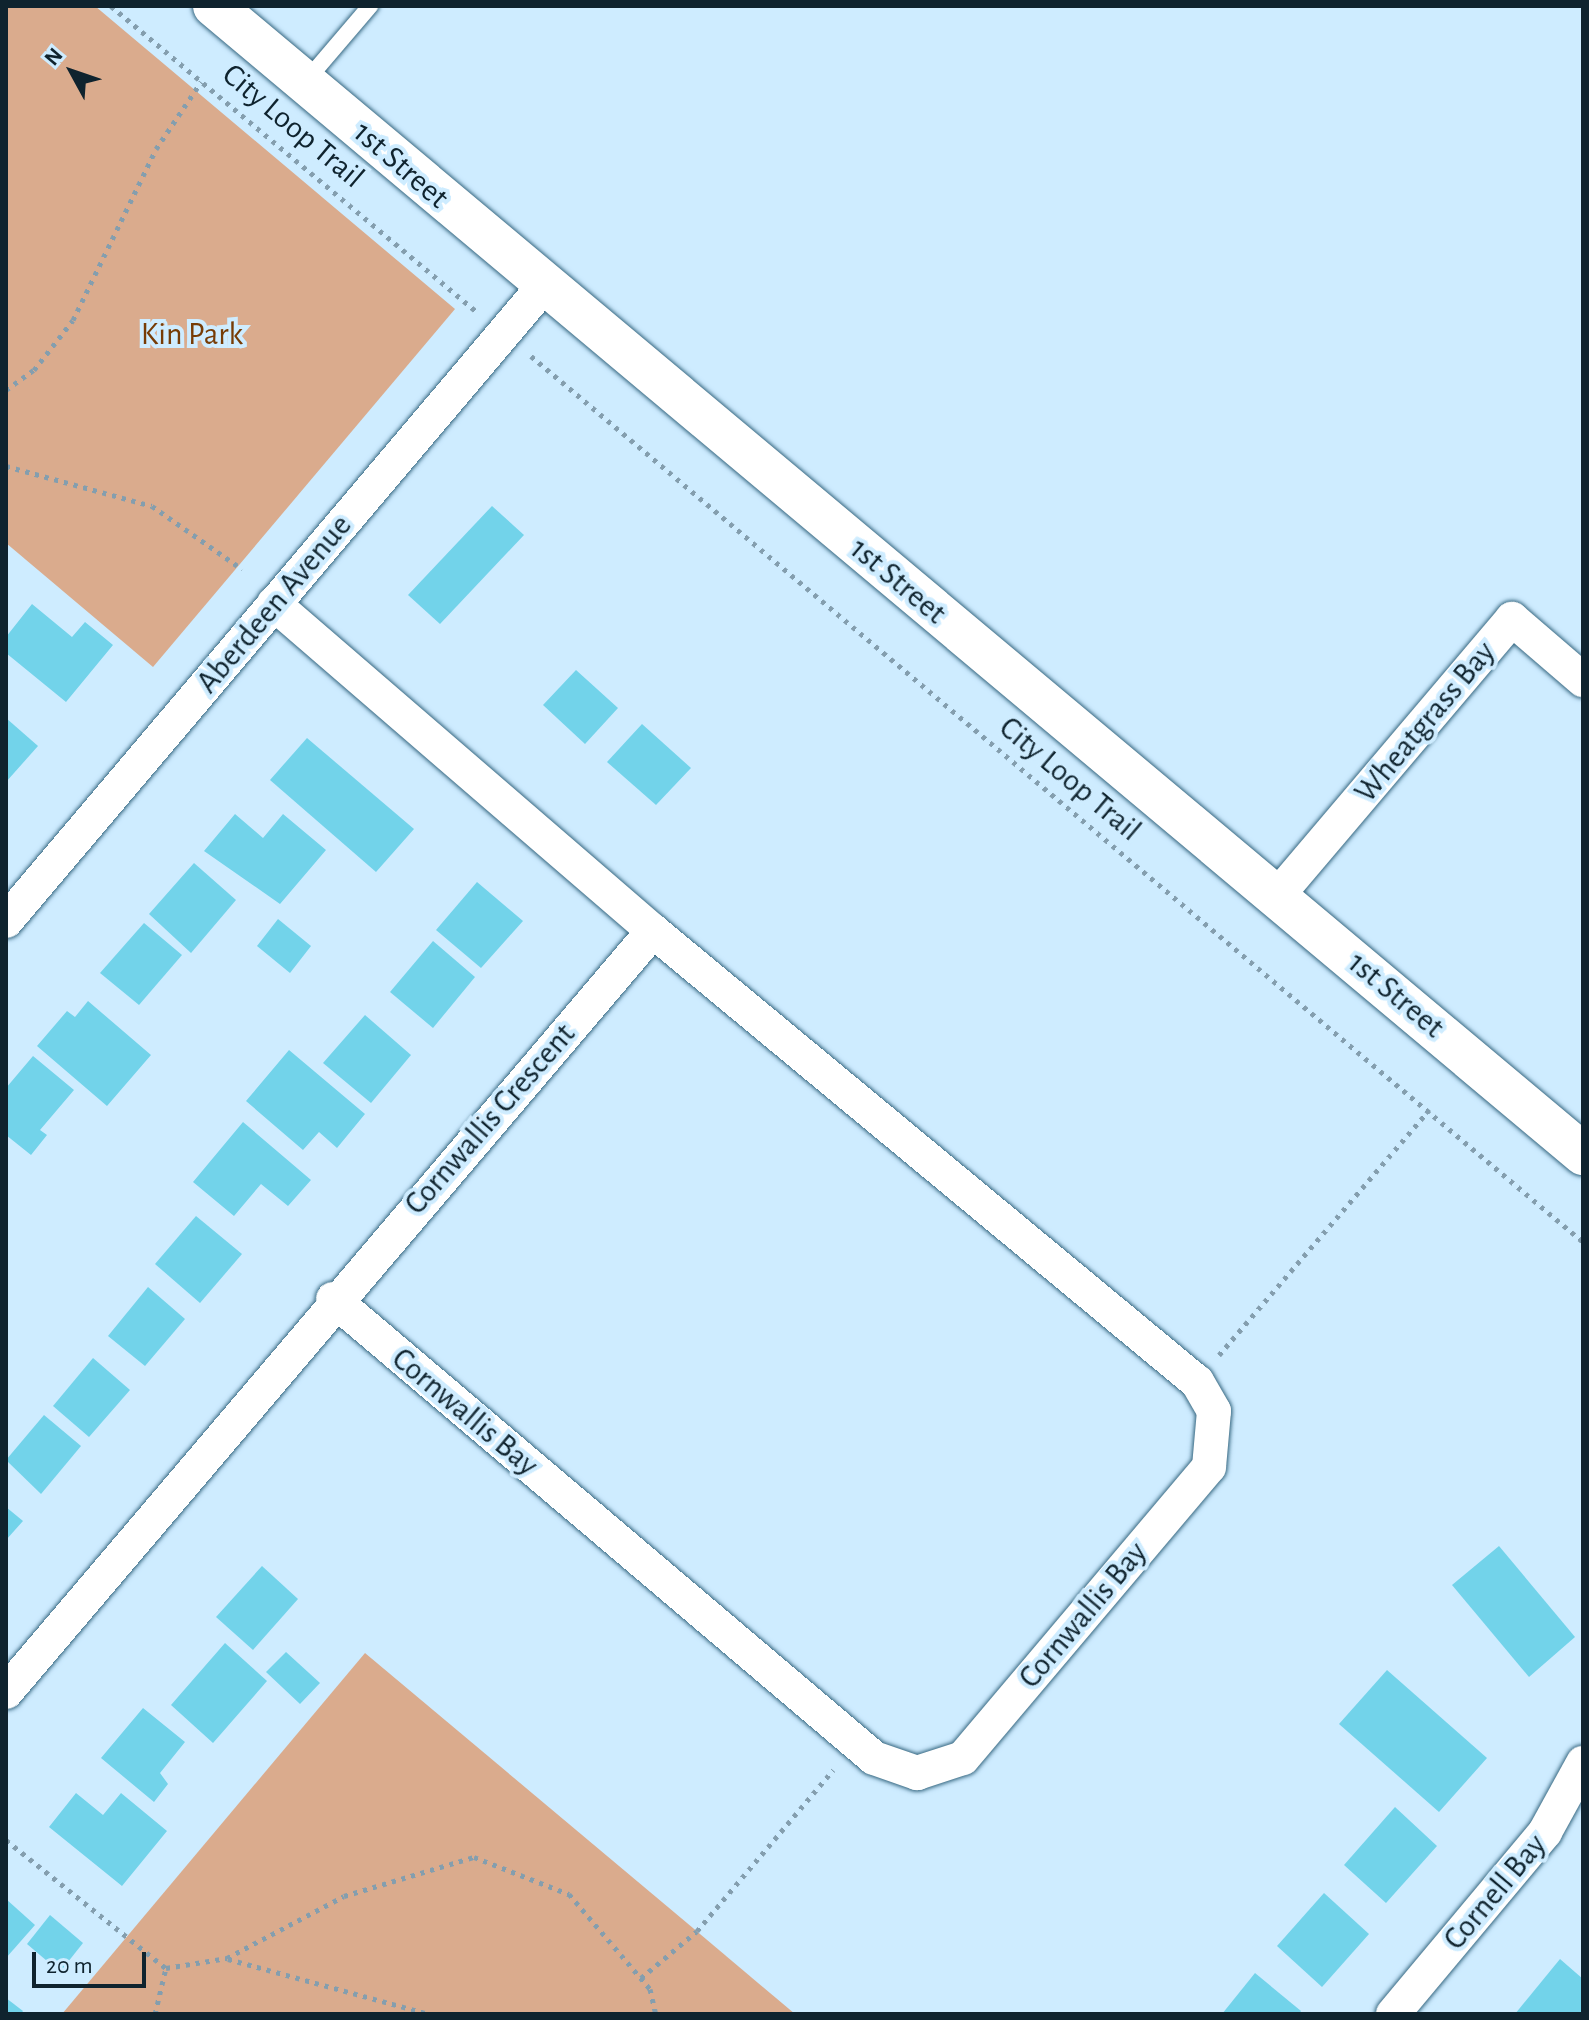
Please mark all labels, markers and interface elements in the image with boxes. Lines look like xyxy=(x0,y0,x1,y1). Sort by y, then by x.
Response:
north arrow xyxy=(32,32,112,112)
text: N xyxy=(40,44,67,70)
street label: City Loop Trail xyxy=(214,56,372,196)
street label: 1st Street xyxy=(346,113,456,217)
park label: Kin Park xyxy=(141,315,243,353)
street label: Aberdeen Avenue xyxy=(188,507,360,701)
street label: 1st Street xyxy=(842,530,954,632)
street label: Wheatgrass Bay xyxy=(1346,634,1504,810)
street label: City Loop Trail xyxy=(991,709,1149,849)
street label: 1st Street xyxy=(1340,944,1452,1046)
street label: Cornwallis Crescent xyxy=(397,1016,583,1222)
street label: Cornwallis Bay xyxy=(384,1340,546,1484)
street label: Cornwallis Bay xyxy=(1011,1534,1155,1696)
street label: Cornell Bay xyxy=(1436,1826,1554,1958)
scale bar xyxy=(36,1936,150,1986)
text: 20 m xyxy=(46,1954,93,1978)

